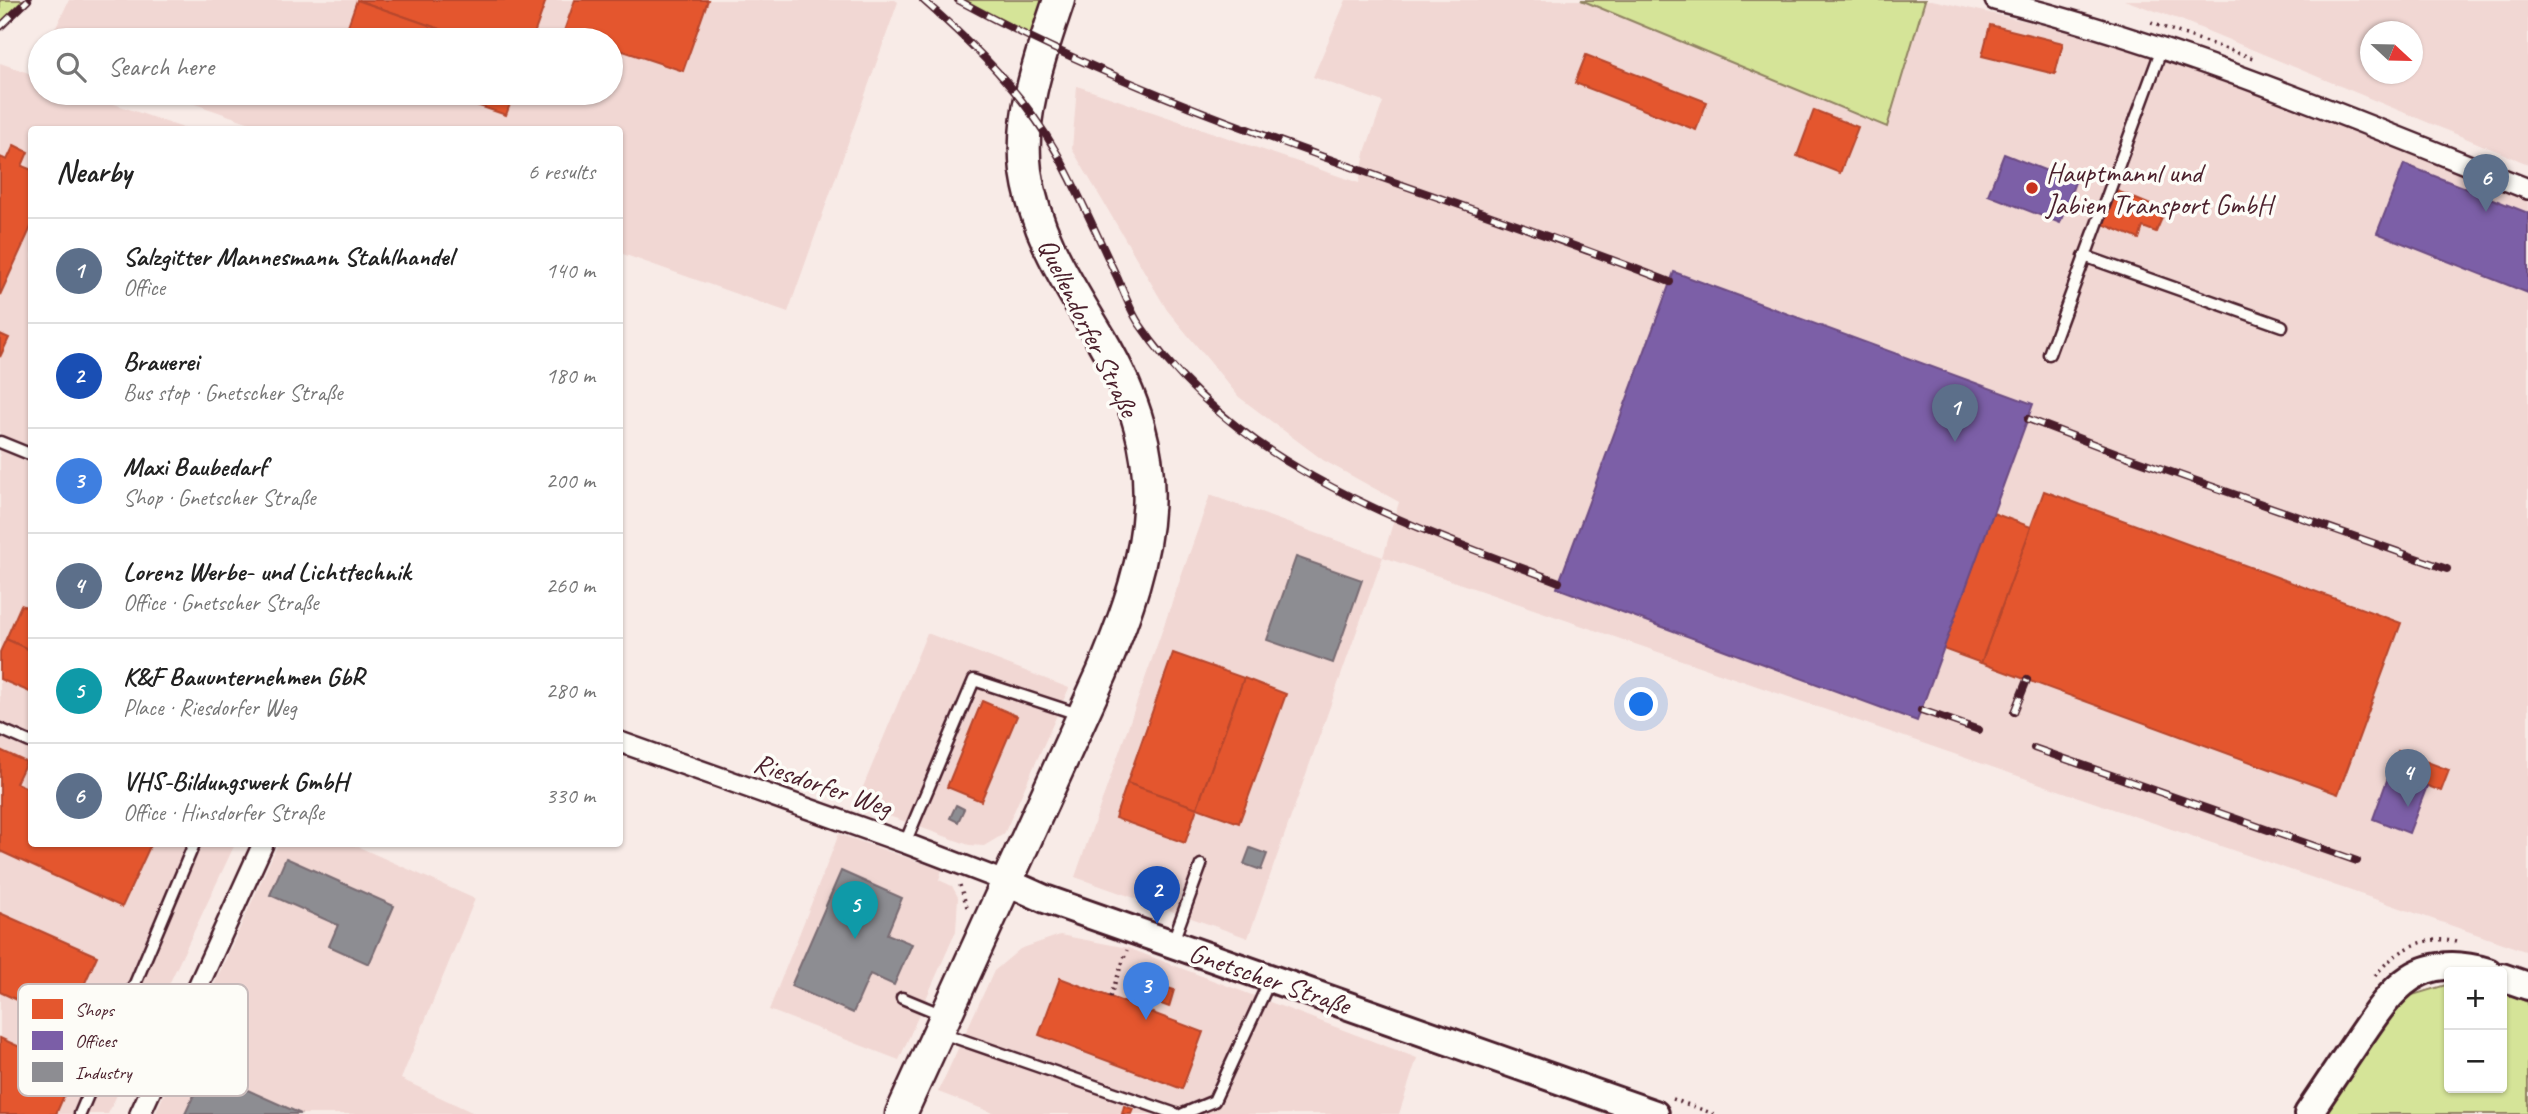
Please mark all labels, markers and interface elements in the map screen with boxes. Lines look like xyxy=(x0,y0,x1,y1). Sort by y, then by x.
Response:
north arrow xyxy=(2360,21,2423,84)
search box xyxy=(28,28,623,105)
icon: search xyxy=(52,48,90,86)
text: Search here xyxy=(108,50,214,83)
text: Nearby xyxy=(56,153,132,191)
pin: 6 xyxy=(2463,154,2509,212)
place label: Hauptmannl und Jabien Transport GmbH xyxy=(2044,155,2276,222)
text: 6 results xyxy=(528,157,595,186)
marker: Hauptmannl und Jabien Transport GmbH xyxy=(2024,180,2040,196)
street label: Quellendorfer Straße xyxy=(1030,232,1148,424)
text: Salzgitter Mannesmann Stahlhandel xyxy=(123,240,453,273)
text: 1 xyxy=(74,256,84,285)
text: 140 m xyxy=(546,256,595,285)
text: Office xyxy=(123,273,165,302)
text: Brauerei xyxy=(123,345,199,378)
text: 2 xyxy=(74,361,84,390)
text: 180 m xyxy=(546,361,595,390)
text: Bus stop · Gnetscher Straße xyxy=(123,378,343,407)
pin: 1 xyxy=(1932,384,1978,442)
text: Maxi Baubedarf xyxy=(123,450,267,483)
text: 3 xyxy=(74,466,84,495)
text: 200 m xyxy=(546,466,595,495)
text: Shop · Gnetscher Straße xyxy=(123,483,316,512)
text: Lorenz Werbe- und Lichttechnik xyxy=(123,555,411,588)
text: 4 xyxy=(74,571,84,600)
text: 260 m xyxy=(546,571,595,600)
text: Office · Gnetscher Straße xyxy=(123,588,319,617)
text: K&F Bauunternehmen GbR xyxy=(123,660,364,693)
text: 5 xyxy=(74,676,84,705)
text: 280 m xyxy=(546,676,595,705)
your location xyxy=(1624,687,1658,721)
text: Place · Riesdorfer Weg xyxy=(123,693,296,722)
street label: Riesdorfer Weg xyxy=(749,745,898,825)
pin: 4 xyxy=(2385,749,2431,807)
text: VHS-Bildungswerk GmbH xyxy=(123,765,348,798)
text: 6 xyxy=(74,781,84,810)
text: 330 m xyxy=(546,781,595,810)
text: Office · Hinsdorfer Straße xyxy=(123,798,324,827)
pin: 2 xyxy=(1134,866,1180,924)
pin: 5 xyxy=(832,881,878,939)
street label: Gnetscher Straße xyxy=(1185,935,1357,1023)
pin: 3 xyxy=(1123,962,1169,1020)
map controls xyxy=(2444,967,2507,1093)
button: + xyxy=(2444,967,2507,1030)
legend xyxy=(18,984,248,1096)
text: Shops xyxy=(75,998,115,1022)
text: Offices xyxy=(75,1029,118,1053)
button: − xyxy=(2444,1030,2507,1093)
text: Industry xyxy=(75,1061,133,1085)

